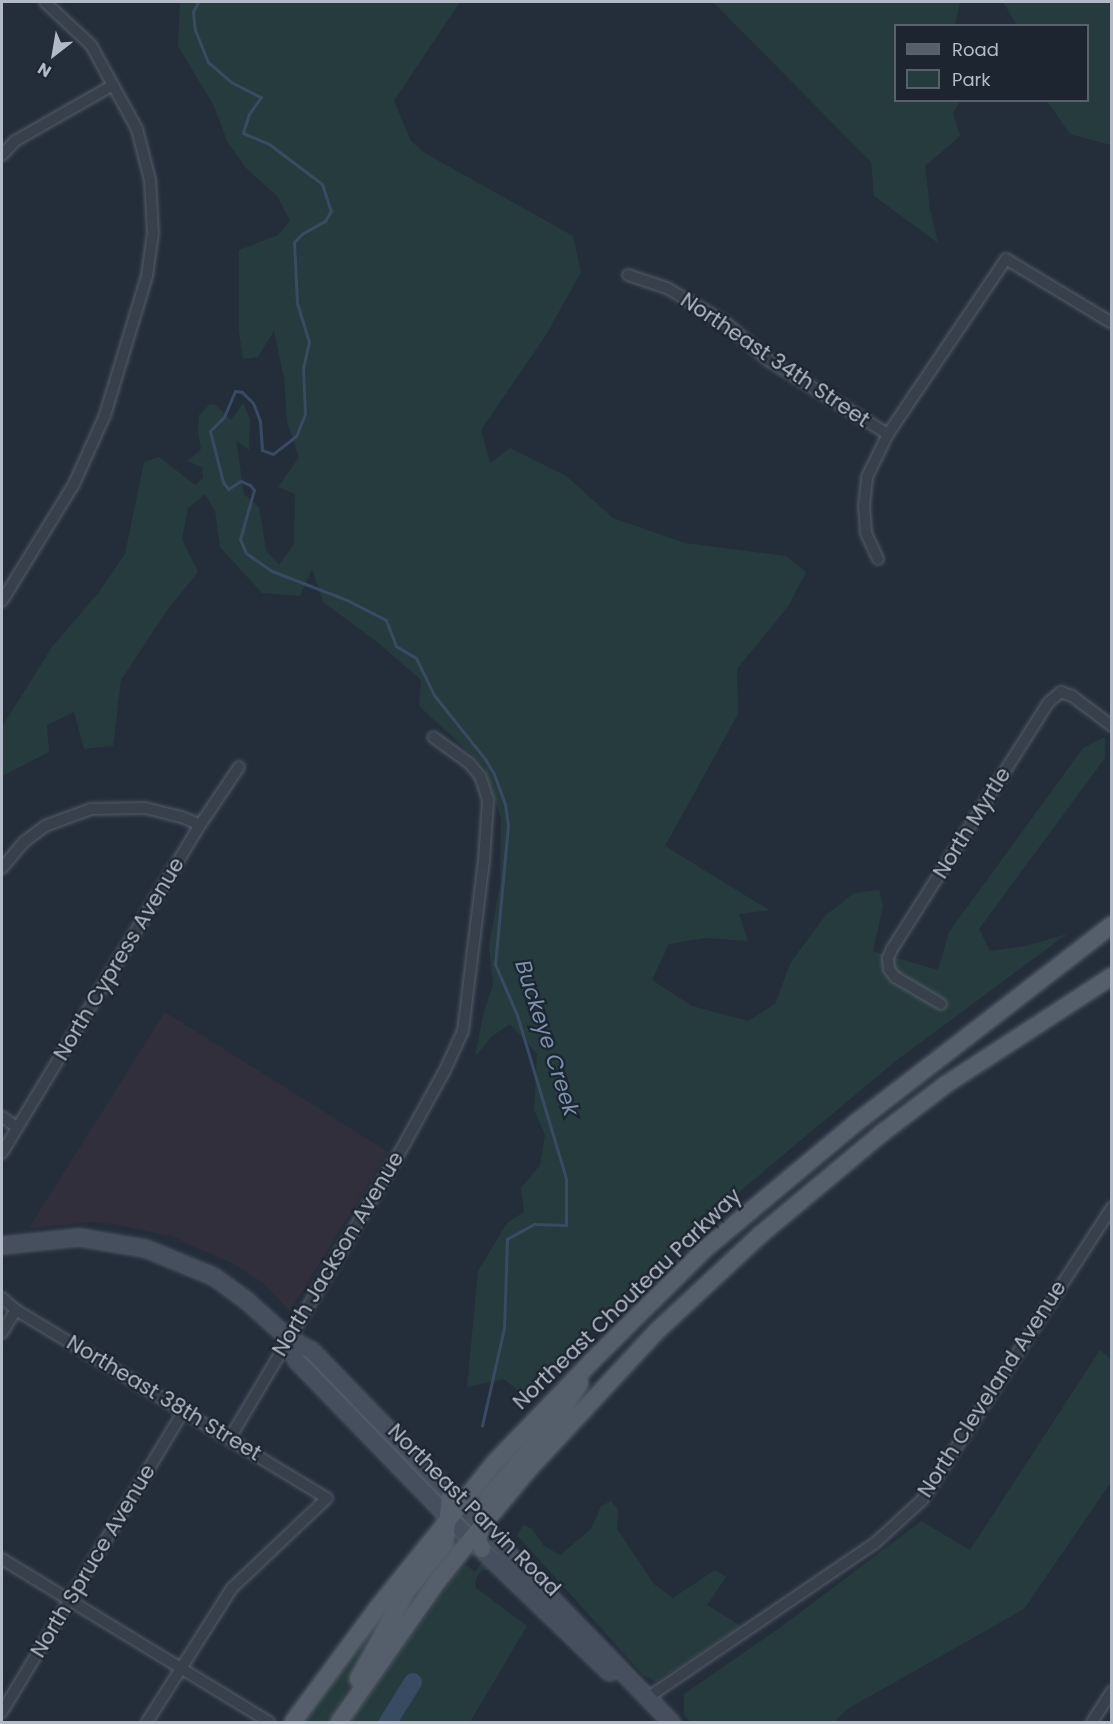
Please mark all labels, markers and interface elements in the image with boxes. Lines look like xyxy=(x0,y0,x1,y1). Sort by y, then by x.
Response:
north arrow xyxy=(24,24,84,84)
legend xyxy=(894,24,1089,102)
text: Road xyxy=(952,37,999,62)
text: N xyxy=(33,57,56,83)
text: Park xyxy=(952,67,991,92)
street label: Northeast 34th Street xyxy=(676,287,874,433)
street label: North Myrtle xyxy=(928,763,1016,883)
street label: North Cypress Avenue xyxy=(48,853,190,1065)
water label: Buckeye Creek xyxy=(509,957,585,1119)
street label: North Jackson Avenue xyxy=(267,1147,409,1361)
street label: Northeast Chouteau Parkway xyxy=(508,1183,746,1415)
street label: North Cleveland Avenue xyxy=(912,1276,1072,1502)
street label: Northeast 38th Street xyxy=(62,1330,266,1466)
street label: Northeast Parvin Road xyxy=(383,1419,565,1601)
street label: North Spruce Avenue xyxy=(25,1460,161,1662)

